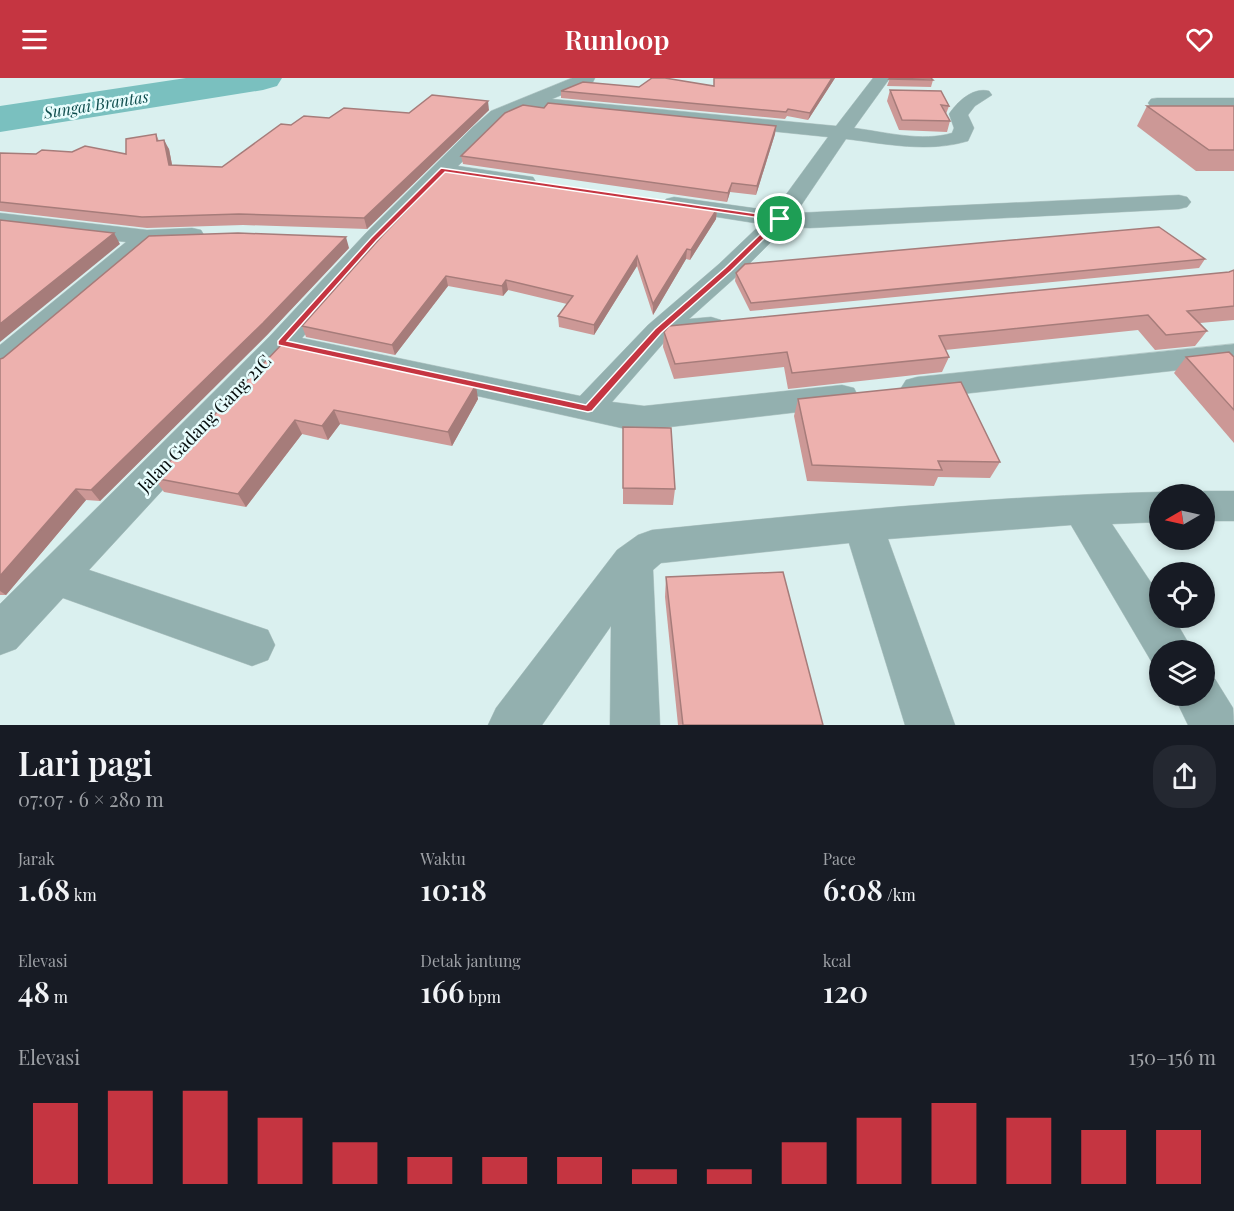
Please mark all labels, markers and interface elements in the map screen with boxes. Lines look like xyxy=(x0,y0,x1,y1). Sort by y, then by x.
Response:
text: Runloop xyxy=(565,21,669,57)
icon: menu xyxy=(18,23,51,56)
icon: heart xyxy=(1183,23,1216,56)
water label: Sungai Brantas xyxy=(41,85,150,123)
pin xyxy=(754,193,805,244)
icon: arrive xyxy=(763,202,796,235)
street label: Jalan Gadang Gang 21C xyxy=(131,349,276,498)
north arrow xyxy=(1149,484,1215,550)
map controls xyxy=(1149,484,1215,706)
button: locate xyxy=(1149,562,1215,628)
button: layers xyxy=(1149,640,1215,706)
text: Lari pagi xyxy=(18,740,153,784)
button: share xyxy=(1153,745,1216,808)
text: 07:07 · 6 × 280 m xyxy=(18,785,164,812)
text: Jarak xyxy=(18,848,55,869)
text: Waktu xyxy=(420,848,466,869)
text: Pace xyxy=(823,848,856,869)
text: 1.68 xyxy=(18,869,70,909)
text: 10:18 xyxy=(420,869,487,909)
text: 6:08 xyxy=(823,869,883,909)
text: km xyxy=(70,884,97,905)
text: /km xyxy=(883,884,916,905)
text: Elevasi xyxy=(18,950,68,971)
text: Detak jantung xyxy=(420,950,521,971)
text: kcal xyxy=(823,950,851,971)
text: 48 xyxy=(18,971,50,1011)
text: 166 xyxy=(420,971,465,1011)
text: 120 xyxy=(823,971,868,1011)
text: m xyxy=(50,986,68,1007)
text: bpm xyxy=(465,986,501,1007)
text: Elevasi xyxy=(18,1043,80,1070)
text: 150–156 m xyxy=(1129,1043,1216,1070)

